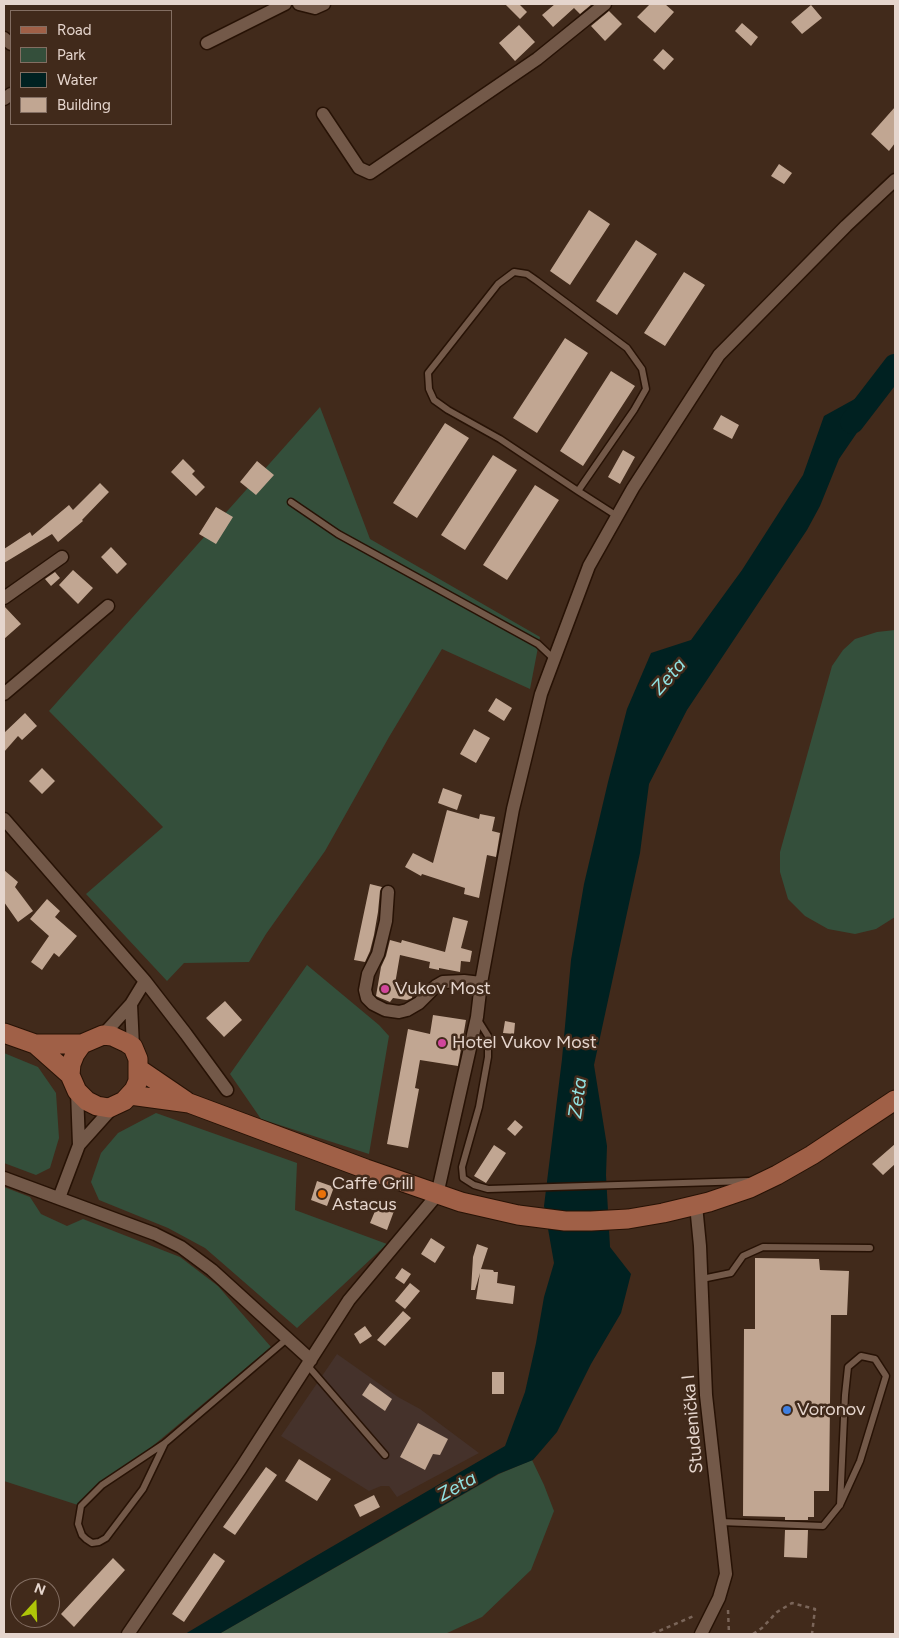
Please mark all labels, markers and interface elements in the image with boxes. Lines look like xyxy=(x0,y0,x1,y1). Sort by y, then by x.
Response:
legend xyxy=(10,10,172,125)
text: Road xyxy=(57,21,92,39)
text: Park xyxy=(57,46,86,64)
text: Water xyxy=(57,71,97,89)
text: Building xyxy=(57,96,111,114)
water label: Zeta xyxy=(647,654,691,700)
place label: Vukov Most xyxy=(395,978,491,1000)
marker: Vukov Most xyxy=(379,983,391,995)
place label: Hotel Vukov Most xyxy=(452,1032,597,1054)
marker: Hotel Vukov Most xyxy=(436,1037,448,1049)
water label: Zeta xyxy=(564,1076,592,1120)
place label: Caffe Grill Astacus xyxy=(332,1173,414,1216)
marker: Caffe Grill Astacus xyxy=(316,1188,328,1200)
street label: Studenička I xyxy=(678,1374,708,1474)
place label: Voronov xyxy=(797,1399,865,1421)
marker: Voronov xyxy=(781,1404,793,1416)
water label: Zeta xyxy=(434,1467,480,1507)
north arrow xyxy=(10,1578,60,1628)
text: N xyxy=(32,1580,48,1599)

